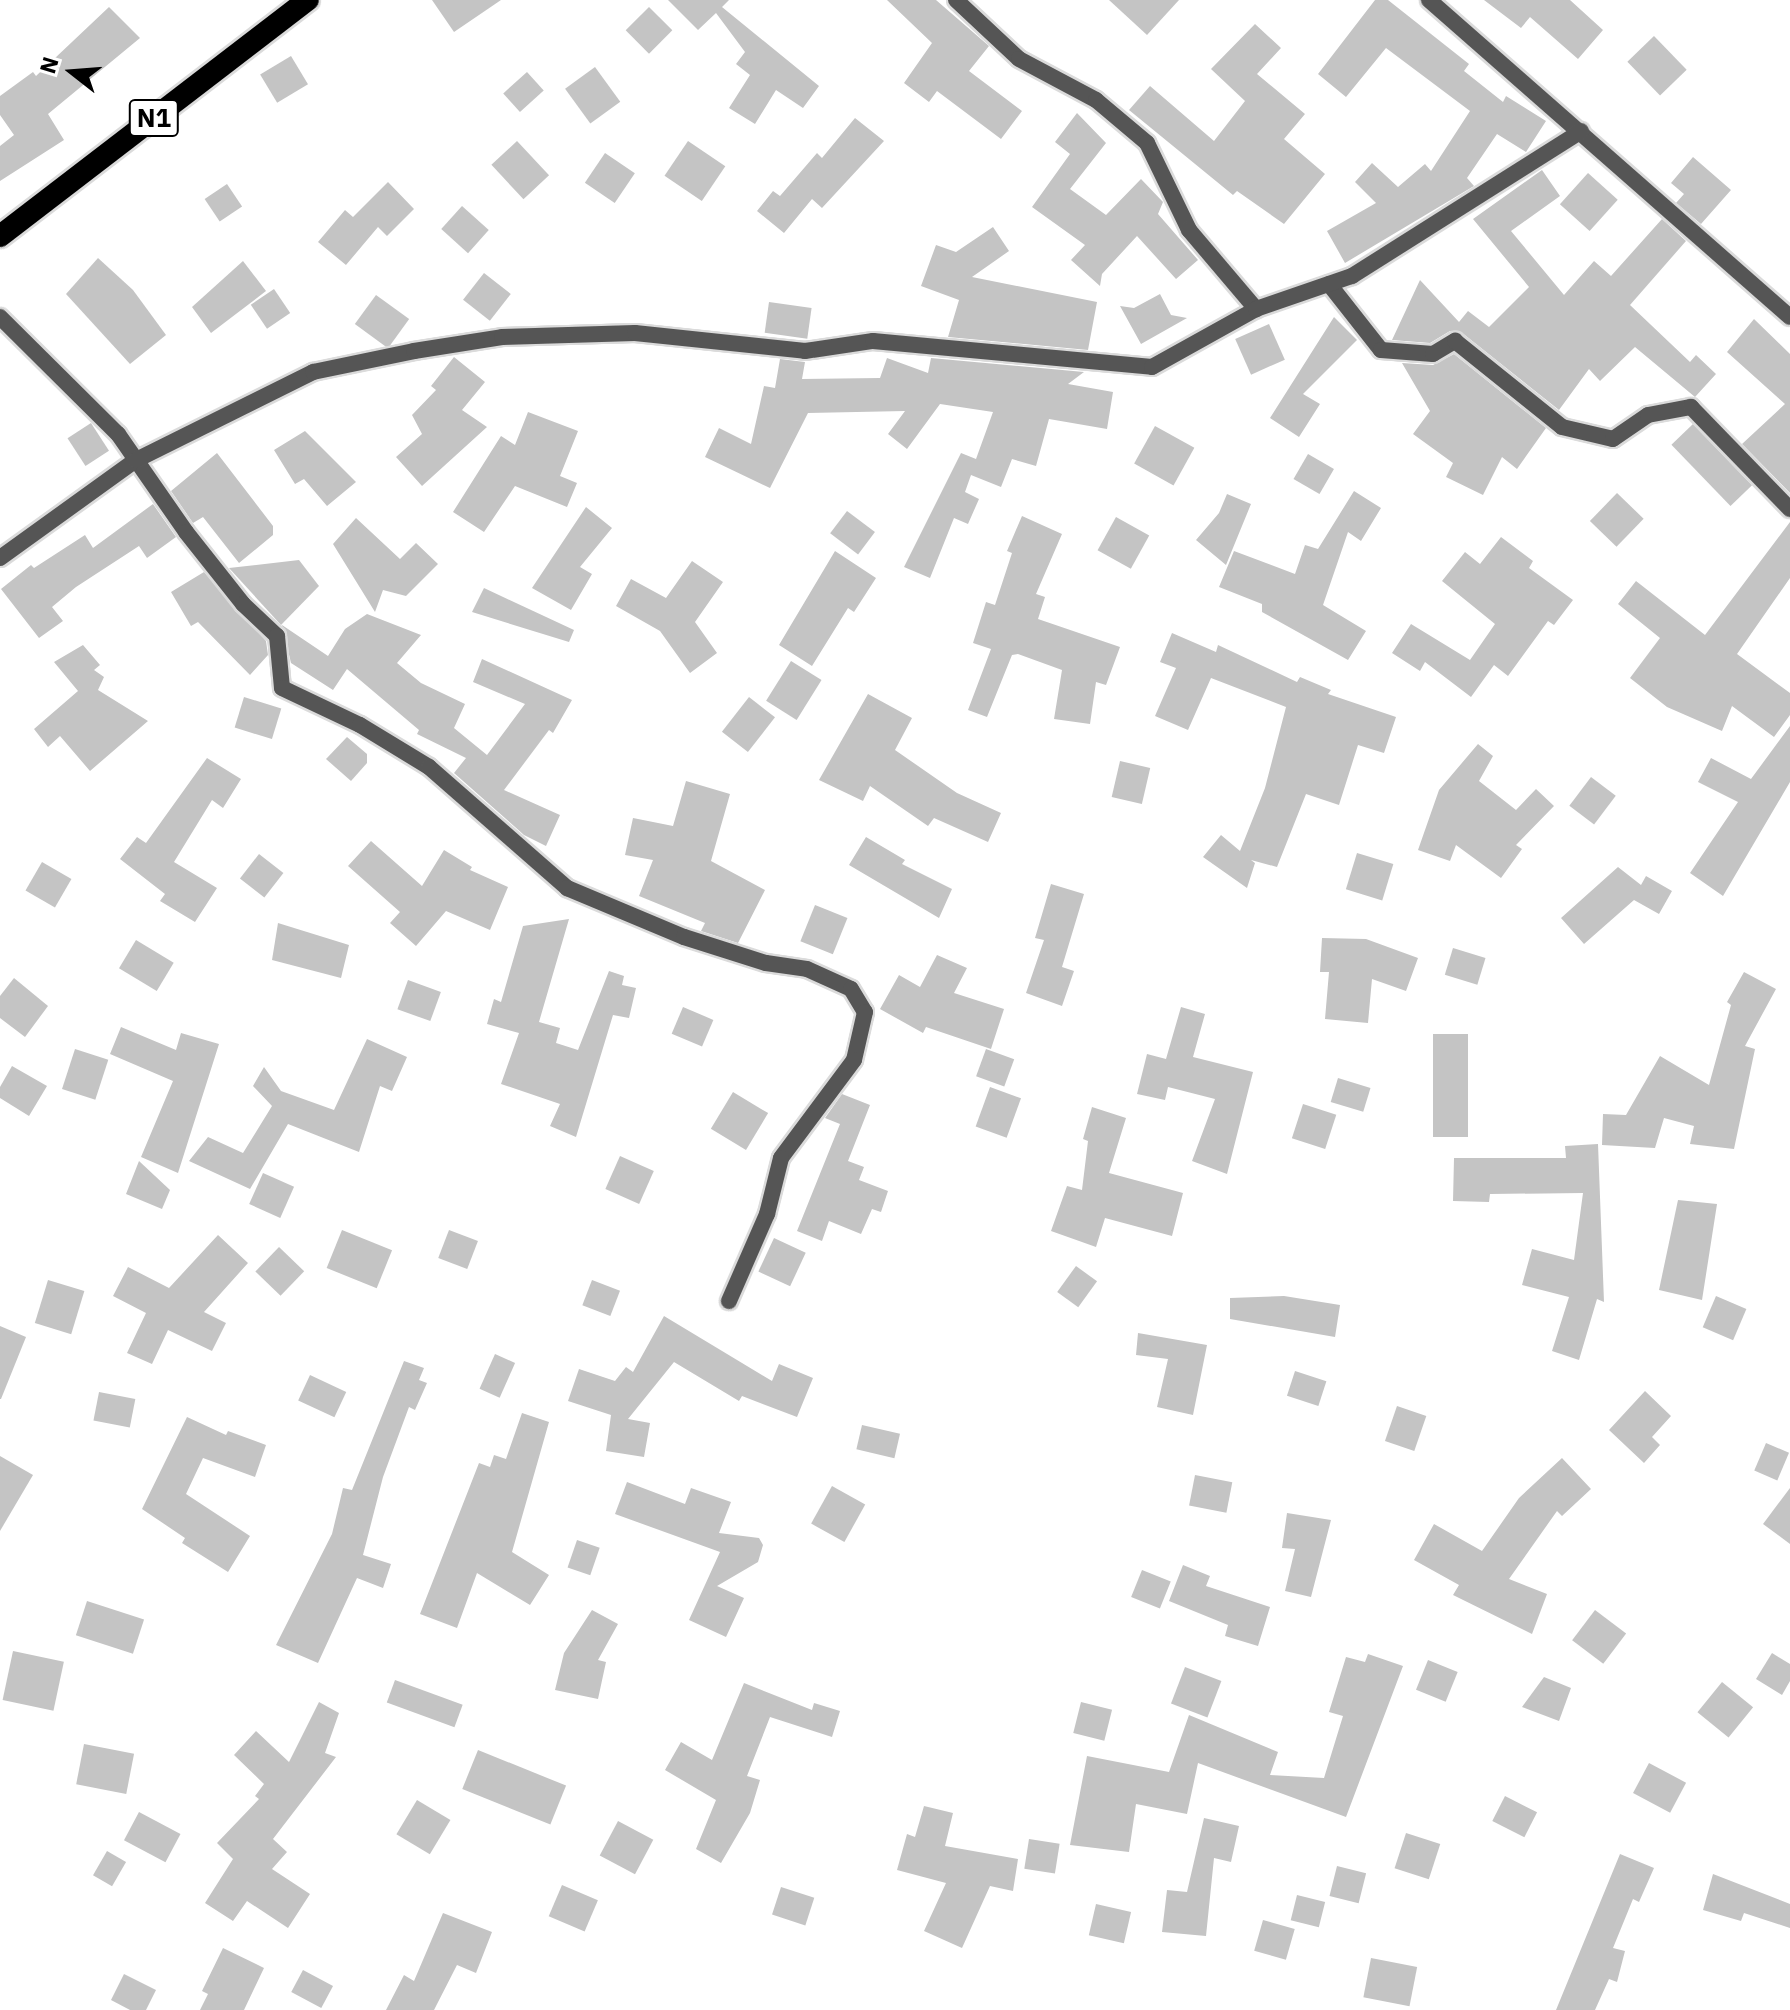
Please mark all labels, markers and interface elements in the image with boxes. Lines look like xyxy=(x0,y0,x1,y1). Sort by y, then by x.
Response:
north arrow xyxy=(32,32,112,112)
text: N xyxy=(32,53,65,77)
road number: N1 xyxy=(128,96,180,140)

